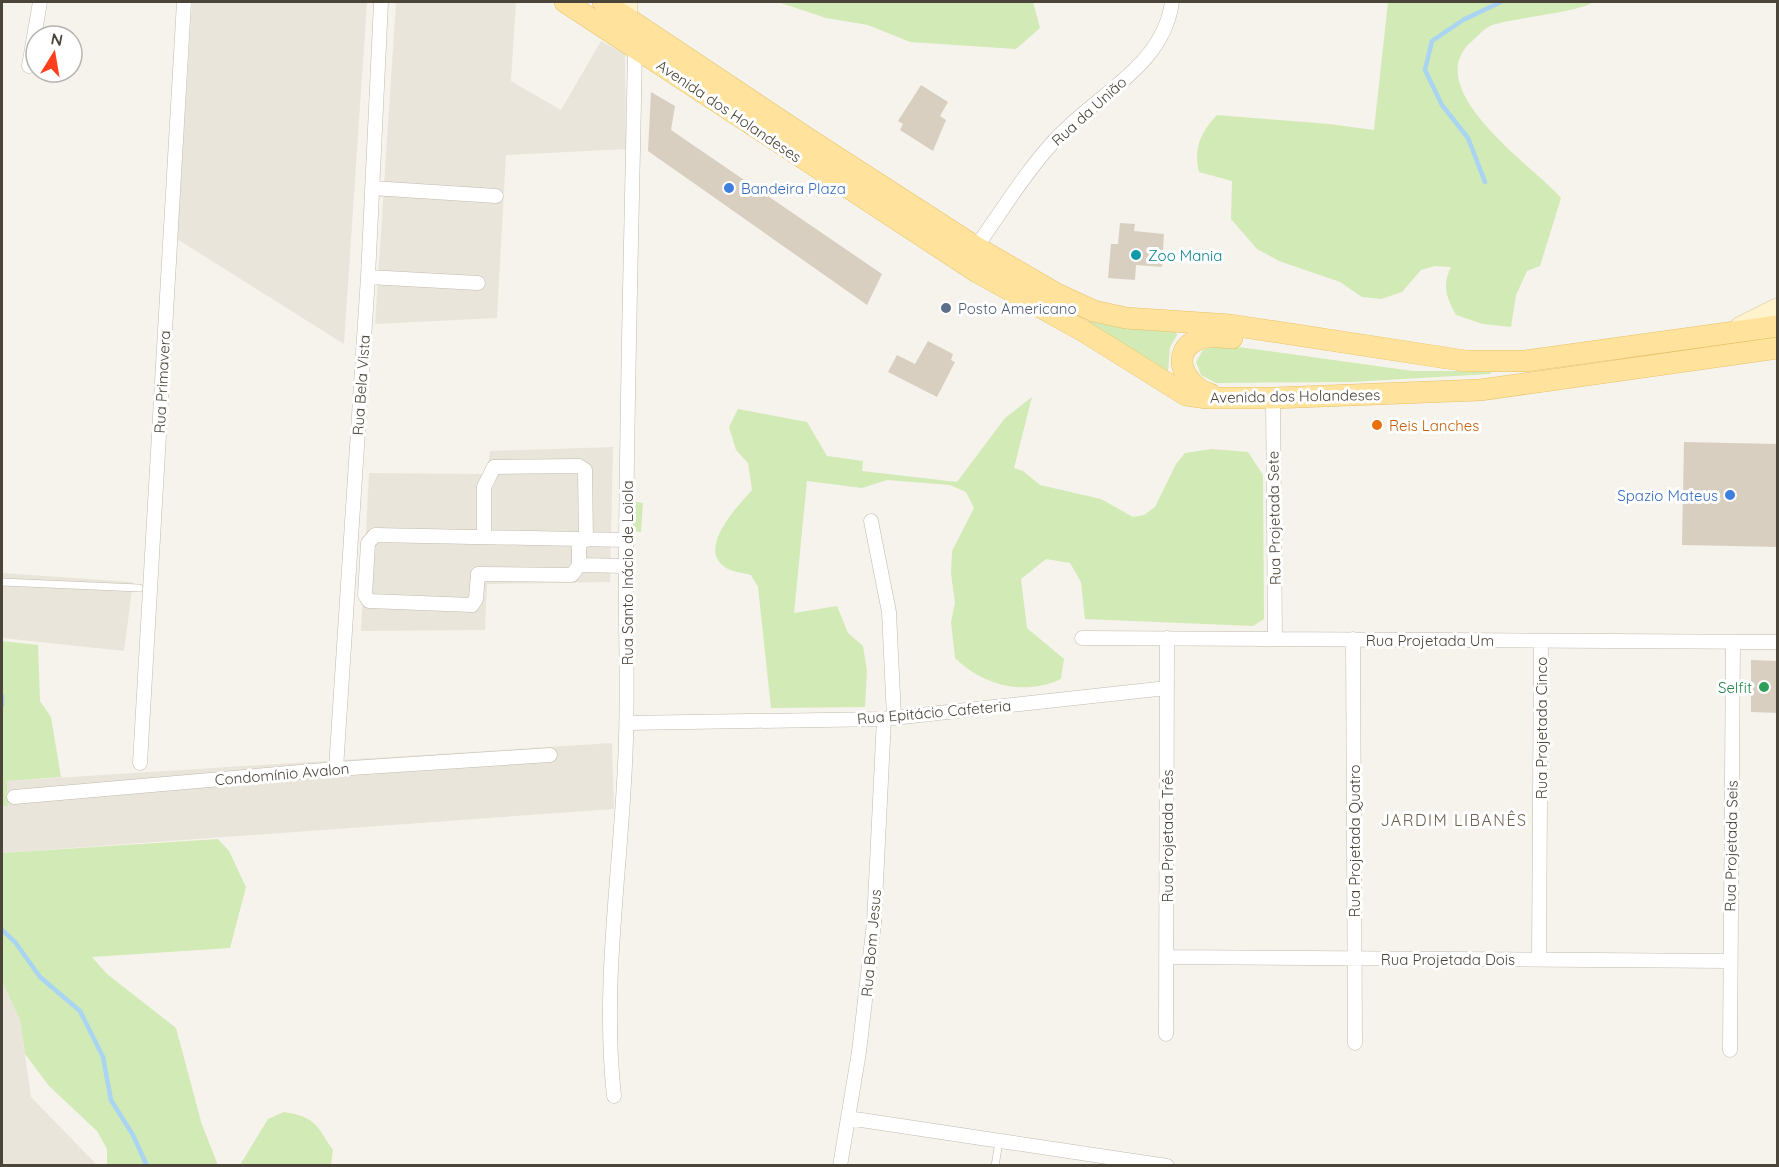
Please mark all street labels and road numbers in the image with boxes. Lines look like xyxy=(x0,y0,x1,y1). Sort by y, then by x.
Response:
street label: Avenida dos Holandeses xyxy=(653,56,805,166)
street label: Rua da União xyxy=(1047,72,1131,150)
street label: Rua Primavera xyxy=(150,330,174,434)
street label: Rua Bela Vista xyxy=(348,334,374,436)
street label: Avenida dos Holandeses xyxy=(1210,385,1380,407)
street label: Rua Projetada Sete xyxy=(1263,451,1285,585)
street label: Rua Santo Inácio de Loiola xyxy=(618,480,637,666)
street label: Rua Projetada Um xyxy=(1366,631,1494,650)
street label: Rua Projetada Cinco xyxy=(1532,657,1551,799)
street label: Rua Epitácio Cafeteria xyxy=(856,696,1012,728)
street label: Condomínio Avalon xyxy=(214,759,350,789)
street label: Rua Projetada Quatro xyxy=(1345,765,1364,917)
street label: Rua Projetada Três xyxy=(1158,769,1177,903)
street label: Rua Projetada Seis xyxy=(1720,780,1742,912)
street label: Rua Bom Jesus xyxy=(857,888,885,998)
street label: Rua Projetada Dois xyxy=(1381,950,1515,969)

